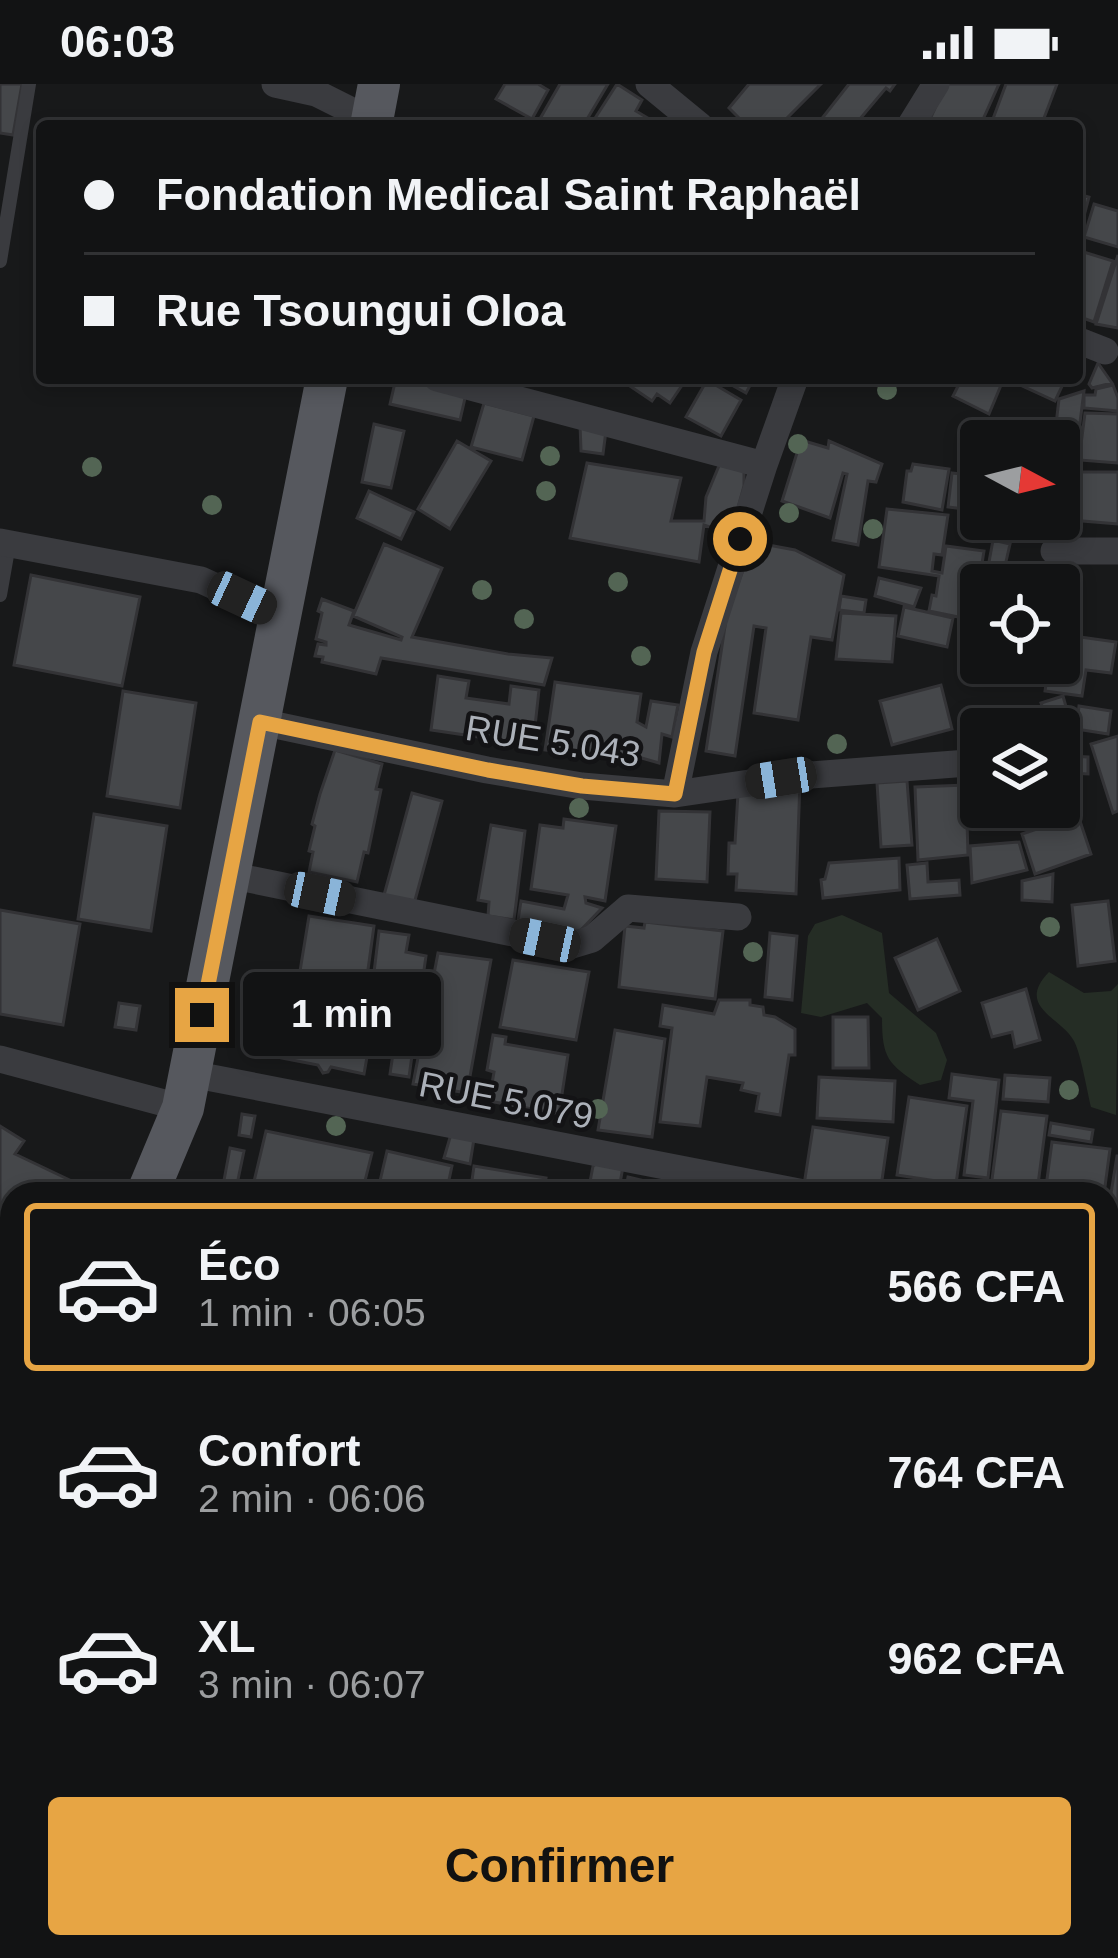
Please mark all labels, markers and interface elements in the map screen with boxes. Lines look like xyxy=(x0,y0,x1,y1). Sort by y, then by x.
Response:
text: 06:03 xyxy=(60,16,175,67)
text: Fondation Medical Saint Raphaël xyxy=(156,169,861,220)
text: Rue Tsoungui Oloa xyxy=(156,285,565,336)
north arrow xyxy=(960,420,1080,540)
map controls xyxy=(960,420,1080,828)
route start xyxy=(713,512,767,566)
button: locate xyxy=(960,564,1080,684)
car xyxy=(202,566,282,630)
street label: RUE 5.043 xyxy=(463,707,643,775)
button: layers xyxy=(960,708,1080,828)
car xyxy=(743,755,819,801)
car xyxy=(281,869,359,919)
car xyxy=(506,915,584,965)
callout: 1 min xyxy=(244,973,442,1057)
route end xyxy=(175,988,229,1042)
text: 1 min xyxy=(291,992,393,1035)
street label: RUE 5.079 xyxy=(416,1063,596,1137)
icon: car xyxy=(54,1233,162,1341)
text: Éco xyxy=(198,1239,281,1290)
text: 566 CFA xyxy=(887,1261,1065,1312)
text: 1 min · 06:05 xyxy=(198,1291,426,1334)
icon: car xyxy=(54,1419,162,1527)
text: Confort xyxy=(198,1425,360,1476)
text: 764 CFA xyxy=(887,1447,1065,1498)
text: 2 min · 06:06 xyxy=(198,1477,426,1520)
icon: car xyxy=(54,1605,162,1713)
text: XL xyxy=(198,1611,256,1662)
text: 962 CFA xyxy=(887,1633,1065,1684)
text: 3 min · 06:07 xyxy=(198,1663,426,1706)
button: Confirmer xyxy=(48,1797,1071,1935)

